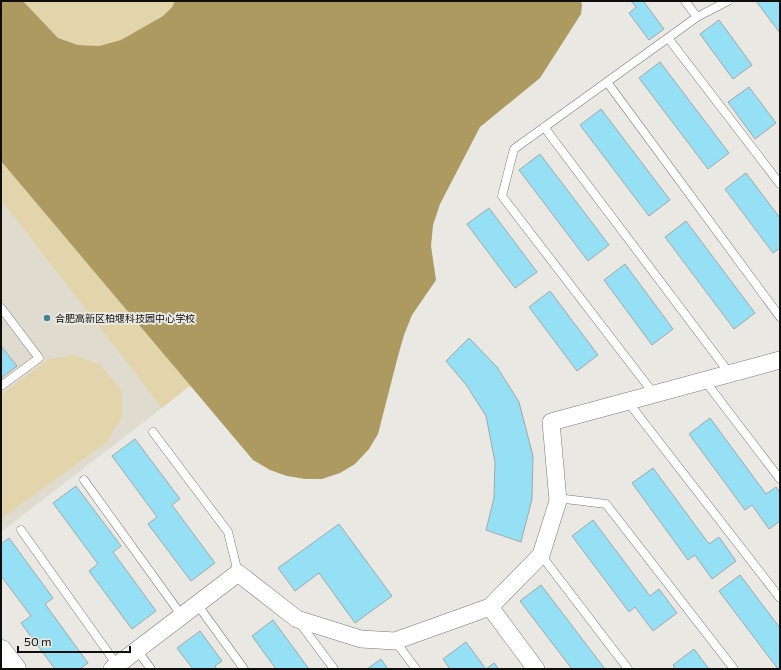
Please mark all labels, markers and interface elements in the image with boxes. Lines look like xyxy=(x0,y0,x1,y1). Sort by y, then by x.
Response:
place label: 合肥高新区柏堰科技园中心学校 xyxy=(55,312,195,324)
marker: 合肥高新区柏堰科技园中心学校 xyxy=(42,313,52,323)
scale bar xyxy=(18,628,130,654)
text: 50 m xyxy=(24,634,52,648)

